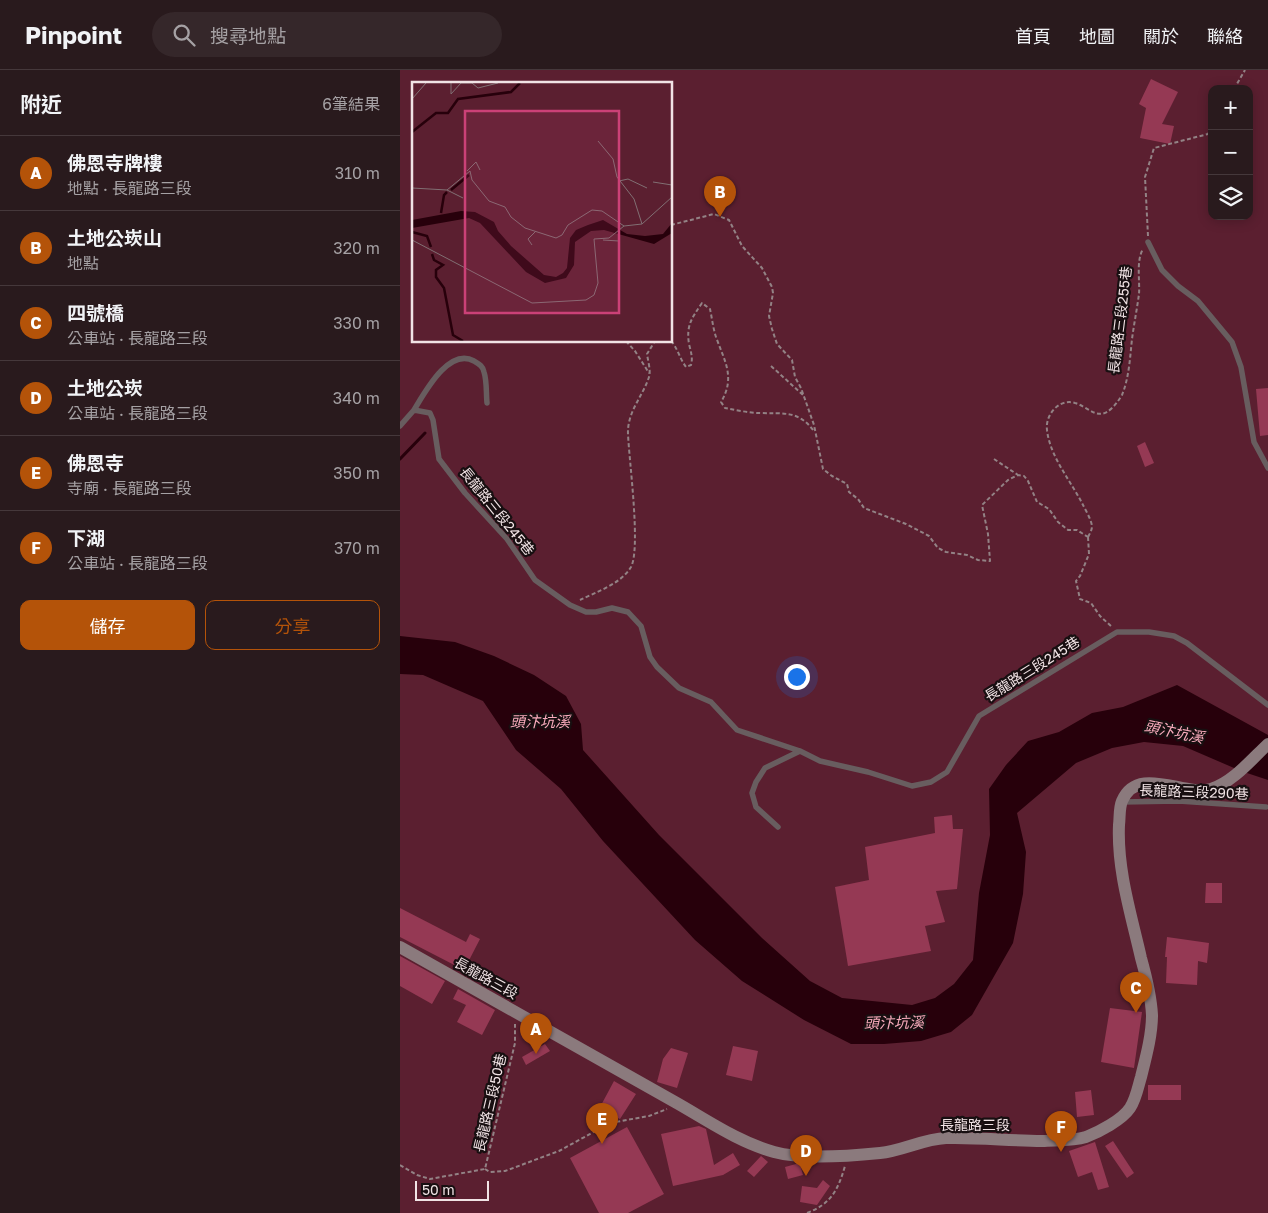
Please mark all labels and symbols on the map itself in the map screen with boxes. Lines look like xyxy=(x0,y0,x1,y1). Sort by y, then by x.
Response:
inset map xyxy=(412,82,672,342)
pin: B xyxy=(704,176,736,217)
street label: 長龍路三段255巷 xyxy=(1104,265,1135,375)
street label: 長龍路三段245巷 xyxy=(457,463,538,558)
street label: 長龍路三段245巷 xyxy=(981,633,1082,705)
your location xyxy=(784,664,810,690)
water label: 頭汴坑溪 xyxy=(510,712,572,730)
water label: 頭汴坑溪 xyxy=(1143,716,1207,746)
street label: 長龍路三段290巷 xyxy=(1139,781,1249,802)
street label: 長龍路三段 xyxy=(452,953,521,1002)
pin: C xyxy=(1120,972,1152,1013)
water label: 頭汴坑溪 xyxy=(864,1012,926,1032)
pin: A xyxy=(520,1013,552,1054)
street label: 長龍路三段50巷 xyxy=(470,1052,509,1154)
pin: E xyxy=(586,1103,618,1144)
pin: F xyxy=(1045,1111,1077,1152)
street label: 長龍路三段 xyxy=(940,1116,1010,1133)
pin: D xyxy=(790,1135,822,1176)
scale bar xyxy=(415,1178,489,1201)

